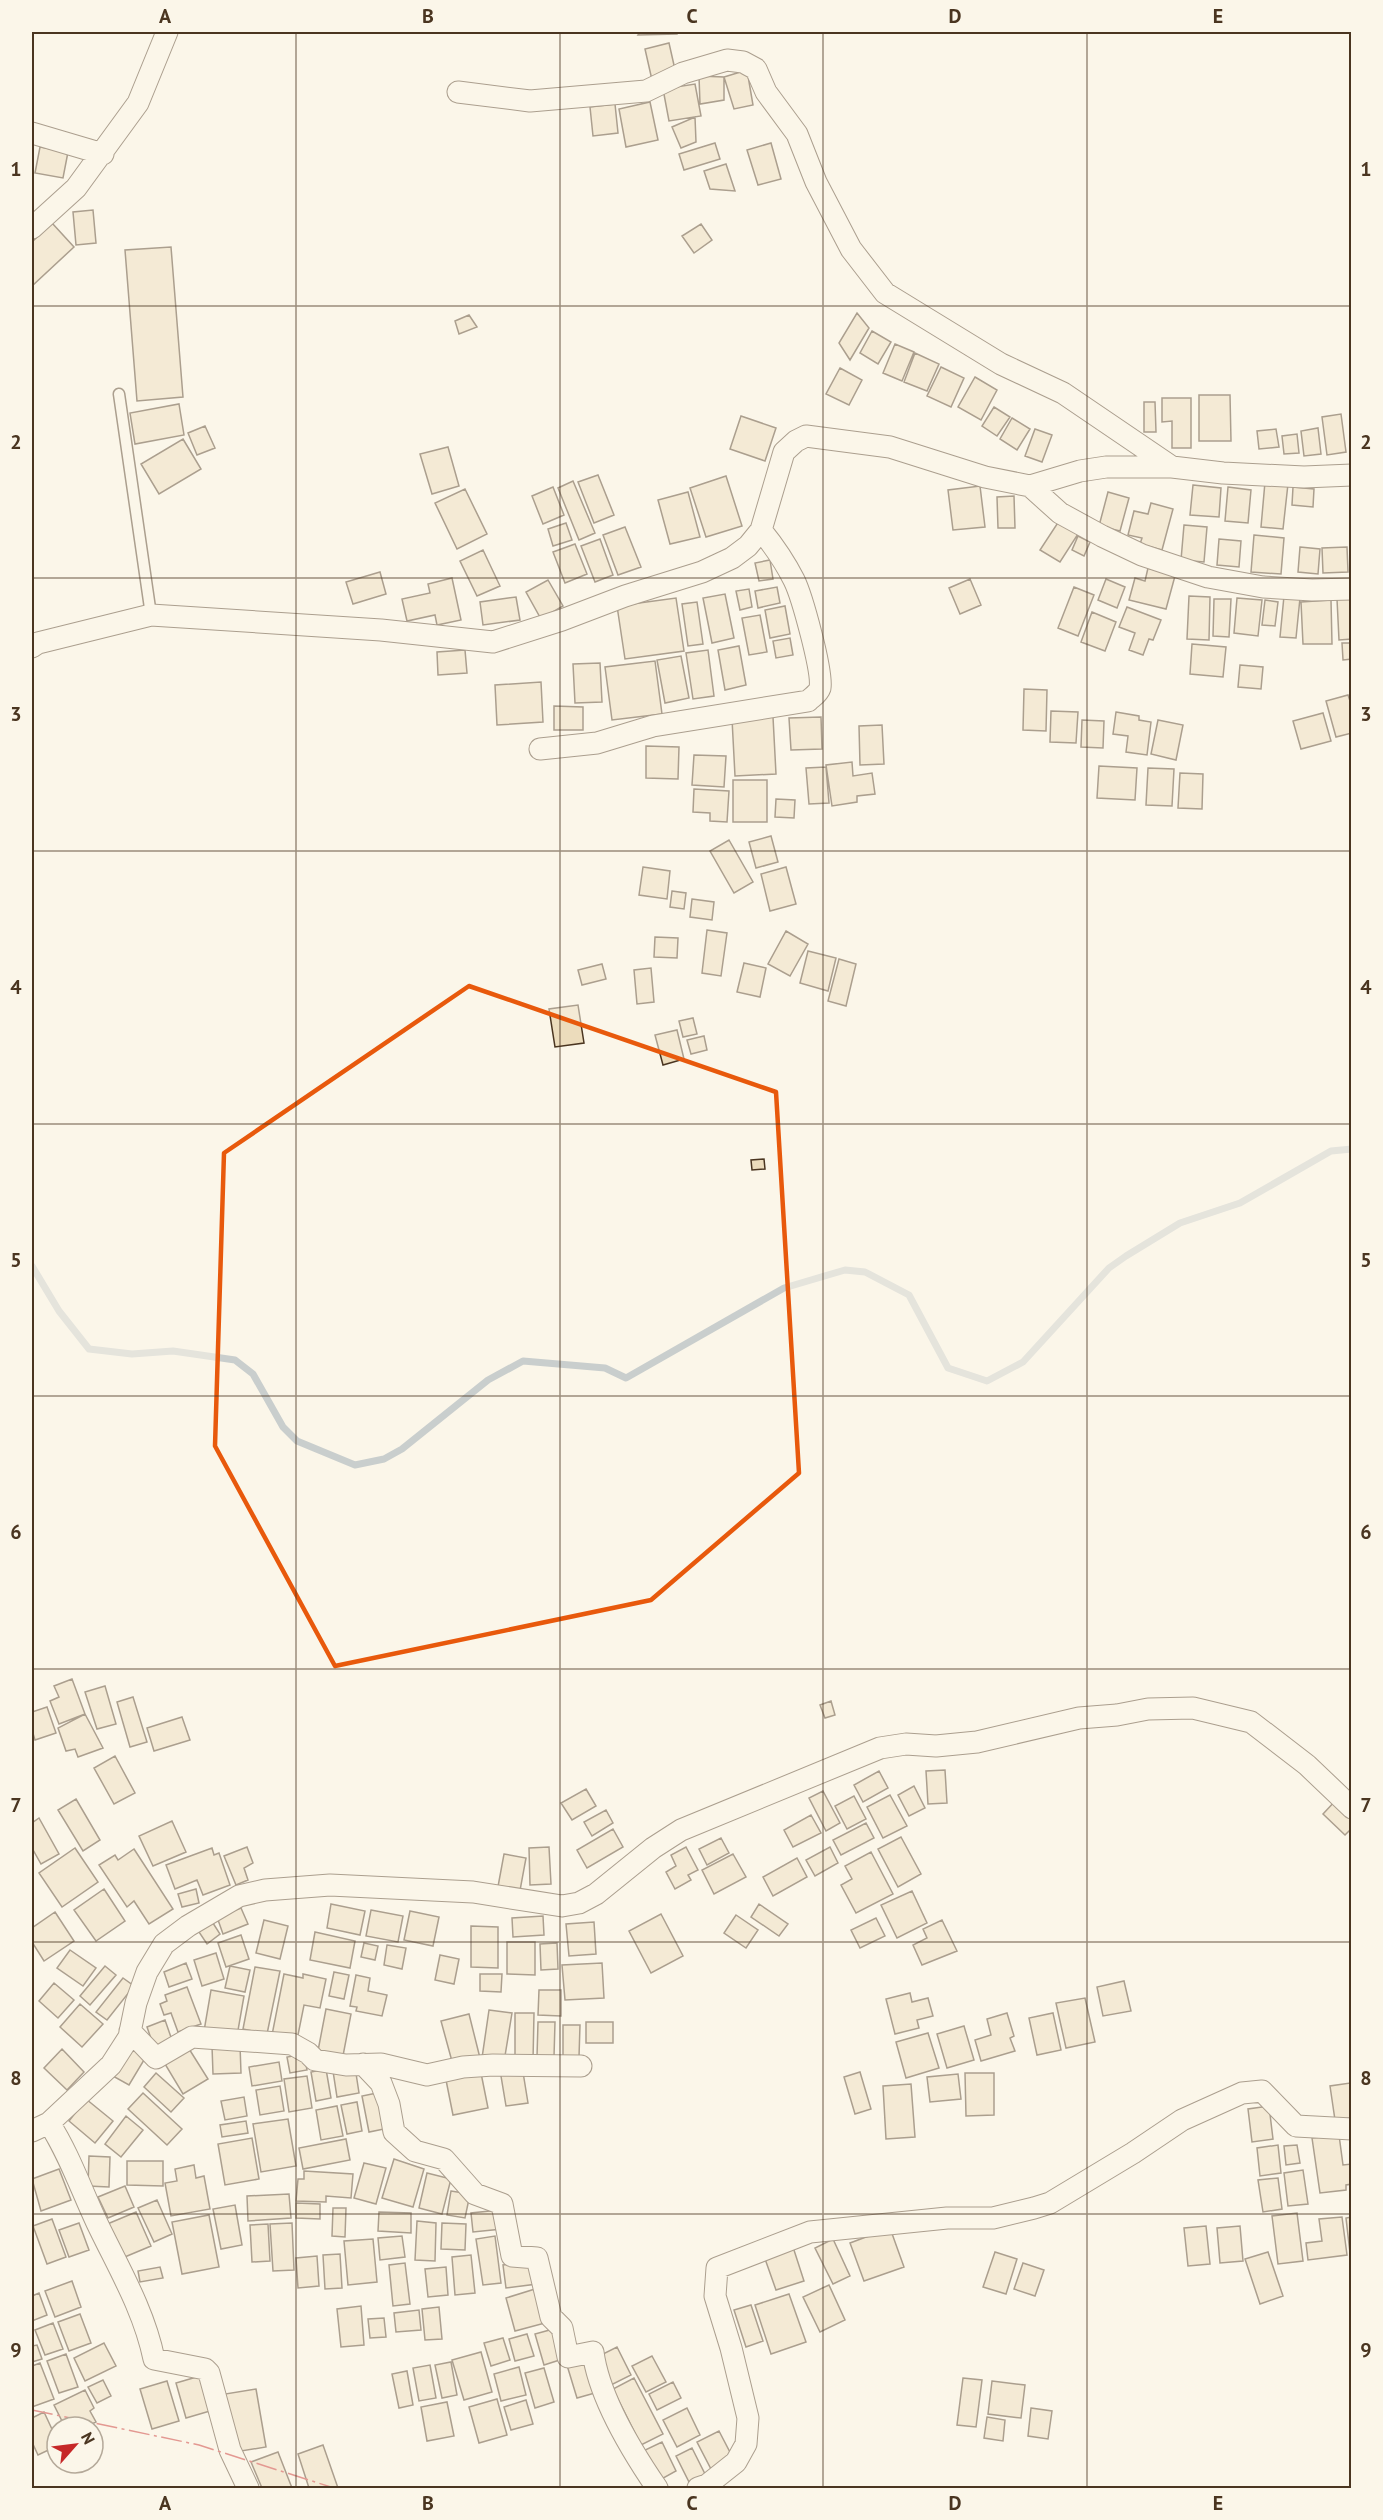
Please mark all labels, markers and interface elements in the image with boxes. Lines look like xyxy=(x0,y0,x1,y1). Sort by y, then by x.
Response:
text: A xyxy=(159,3,172,29)
text: B xyxy=(422,3,434,29)
text: C xyxy=(686,3,698,29)
text: D xyxy=(949,3,962,29)
text: E xyxy=(1213,3,1223,29)
text: 1 xyxy=(10,156,22,182)
text: 1 xyxy=(1360,156,1372,182)
text: 2 xyxy=(10,429,22,455)
text: 2 xyxy=(1360,429,1372,455)
text: 3 xyxy=(10,701,22,727)
text: 3 xyxy=(1360,701,1372,727)
text: 4 xyxy=(10,974,22,1000)
text: 4 xyxy=(1360,974,1372,1000)
text: 5 xyxy=(10,1247,22,1273)
text: 5 xyxy=(1360,1247,1372,1273)
text: 6 xyxy=(10,1519,22,1545)
text: 6 xyxy=(1360,1519,1372,1545)
text: 7 xyxy=(10,1792,22,1818)
text: 7 xyxy=(1360,1792,1372,1818)
text: 8 xyxy=(10,2065,22,2091)
text: 8 xyxy=(1360,2065,1372,2091)
text: 9 xyxy=(10,2337,22,2363)
text: 9 xyxy=(1360,2337,1372,2363)
north arrow xyxy=(45,2415,105,2475)
text: N xyxy=(77,2429,100,2447)
text: A xyxy=(159,2490,172,2516)
text: B xyxy=(422,2490,434,2516)
text: C xyxy=(686,2490,698,2516)
text: D xyxy=(949,2490,962,2516)
text: E xyxy=(1213,2490,1223,2516)

